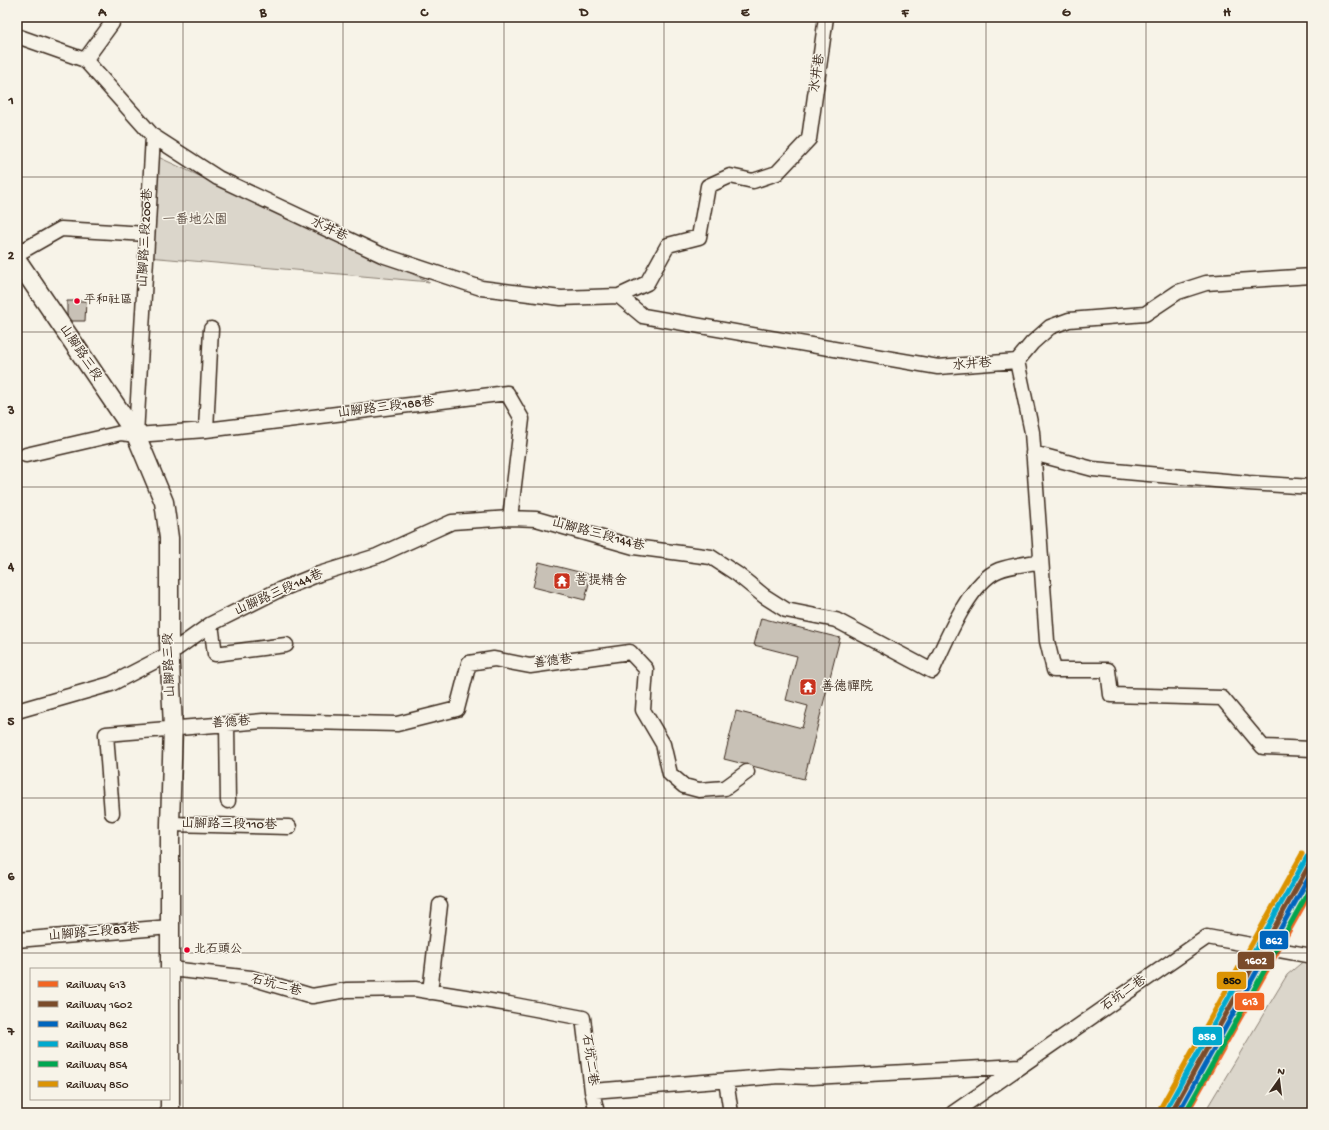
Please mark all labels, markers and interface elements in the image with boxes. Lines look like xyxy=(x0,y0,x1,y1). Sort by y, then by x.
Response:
text: A xyxy=(97,6,107,21)
text: B xyxy=(259,6,268,21)
text: C xyxy=(419,6,429,21)
text: D xyxy=(579,6,589,21)
text: E xyxy=(741,6,750,21)
text: F xyxy=(901,6,910,21)
text: G xyxy=(1062,6,1071,21)
text: H xyxy=(1223,6,1231,21)
street label: 水井巷 xyxy=(807,52,828,93)
text: 1 xyxy=(7,94,14,109)
street label: 山腳路三段200巷 xyxy=(135,188,156,288)
park label: 一番地公園 xyxy=(162,212,228,228)
street label: 水井巷 xyxy=(308,214,350,245)
text: 2 xyxy=(8,249,15,264)
place label: 平和社區 xyxy=(84,293,132,308)
marker: 平和社區 xyxy=(72,296,82,306)
street label: 山腳路三段 xyxy=(56,321,105,384)
street label: 水井巷 xyxy=(952,355,992,374)
street label: 山腳路三段188巷 xyxy=(337,394,435,421)
text: 3 xyxy=(7,404,15,419)
street label: 山腳路三段144巷 xyxy=(550,514,646,555)
text: 4 xyxy=(7,560,15,575)
street label: 山腳路三段144巷 xyxy=(232,566,326,619)
temple icon: 菩提精舍 xyxy=(552,571,572,591)
place label: 菩提精舍 xyxy=(575,573,627,589)
street label: 山腳路三段 xyxy=(160,632,179,698)
street label: 善德巷 xyxy=(532,650,573,672)
temple icon: 善德禪院 xyxy=(798,677,818,697)
place label: 善德禪院 xyxy=(821,678,873,695)
street label: 善德巷 xyxy=(211,712,251,732)
text: 5 xyxy=(8,715,15,730)
street label: 山腳路三段110巷 xyxy=(181,816,277,833)
text: 6 xyxy=(8,870,15,885)
street label: 山腳路三段83巷 xyxy=(47,921,140,944)
line badge: 862 xyxy=(1259,930,1289,950)
text: 862 xyxy=(1266,936,1283,948)
place label: 北石頭公 xyxy=(194,942,242,957)
marker: 北石頭公 xyxy=(182,945,192,955)
line badge: 1602 xyxy=(1237,951,1275,970)
text: 1602 xyxy=(1244,956,1267,968)
legend xyxy=(30,968,170,1100)
street label: 石坑二巷 xyxy=(249,970,304,1000)
street label: 石坑二巷 xyxy=(1097,971,1150,1015)
line badge: 850 xyxy=(1216,971,1247,990)
text: 850 xyxy=(1223,976,1242,988)
text: Railway 613 xyxy=(66,979,126,993)
line badge: 613 xyxy=(1234,992,1265,1011)
text: 613 xyxy=(1242,997,1258,1009)
text: Railway 1602 xyxy=(66,999,133,1013)
text: Railway 862 xyxy=(66,1019,128,1033)
text: 7 xyxy=(7,1025,16,1040)
line badge: 858 xyxy=(1192,1026,1223,1046)
text: 858 xyxy=(1198,1032,1216,1044)
street label: 石坑二巷 xyxy=(578,1033,602,1087)
text: Railway 858 xyxy=(66,1039,129,1053)
text: Railway 854 xyxy=(66,1059,128,1073)
north arrow xyxy=(1259,1060,1299,1100)
text: N xyxy=(1276,1066,1286,1079)
text: Railway 850 xyxy=(66,1079,129,1093)

